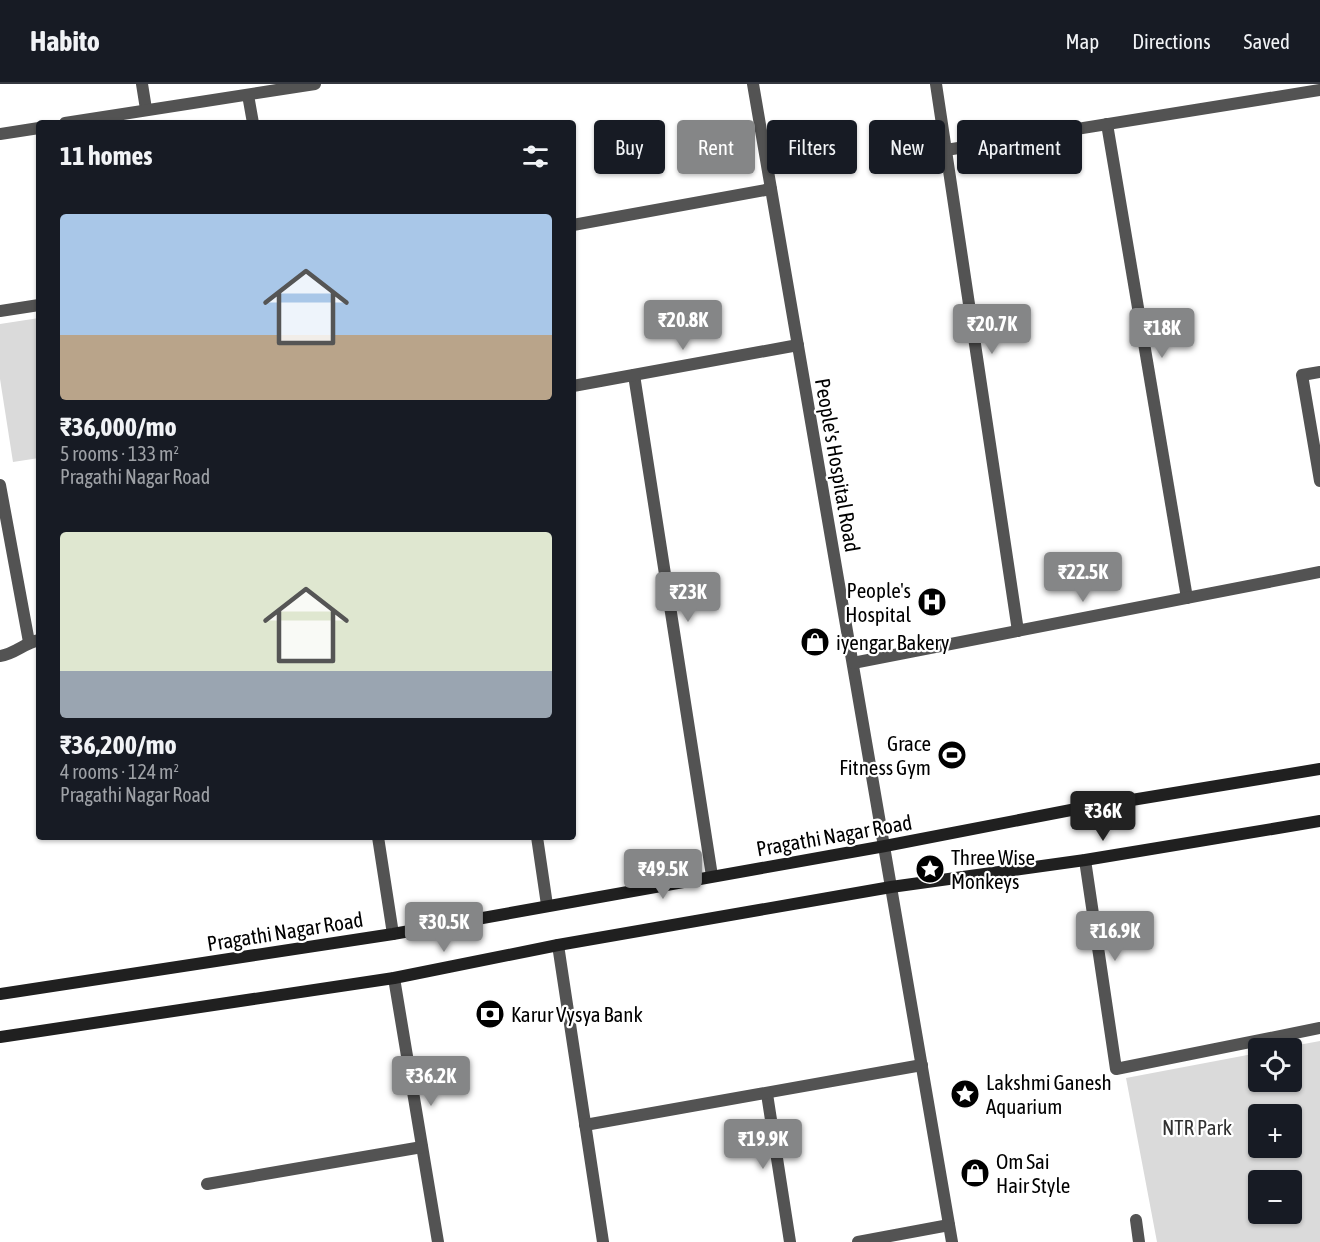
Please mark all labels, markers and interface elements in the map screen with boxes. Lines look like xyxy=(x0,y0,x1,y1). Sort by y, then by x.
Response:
text: Habito xyxy=(30,25,100,57)
text: Map xyxy=(1065,29,1099,53)
text: Directions xyxy=(1132,29,1211,53)
text: Saved xyxy=(1244,29,1290,53)
chip: Buy xyxy=(594,120,665,174)
chip: Rent xyxy=(677,120,755,174)
chip: Filters xyxy=(767,120,857,174)
chip: New xyxy=(869,120,945,174)
chip: Apartment xyxy=(957,120,1082,174)
icon: filters xyxy=(519,140,552,173)
text: 11 homes xyxy=(60,141,153,171)
icon: home xyxy=(252,253,360,361)
pin: ₹20.8K xyxy=(634,300,732,351)
pin: ₹20.7K xyxy=(943,304,1041,355)
text: ₹20.8K xyxy=(658,308,708,331)
pin: ₹18K xyxy=(1126,308,1198,359)
text: ₹20.7K xyxy=(967,312,1017,335)
text: ₹18K xyxy=(1143,316,1181,339)
street label: People's Hospital Road xyxy=(811,376,865,554)
text: ₹36,000/mo xyxy=(60,412,177,442)
text: 5 rooms · 133 m² xyxy=(60,442,179,465)
text: Pragathi Nagar Road xyxy=(60,465,210,488)
pin: ₹22.5K xyxy=(1034,552,1132,603)
text: ₹22.5K xyxy=(1058,560,1108,583)
icon: home xyxy=(252,571,360,679)
pin: ₹23K xyxy=(652,572,724,623)
place label: People's Hospital xyxy=(845,578,911,626)
text: ₹23K xyxy=(669,580,707,603)
hospital icon: People's Hospital xyxy=(916,586,948,618)
shop icon: iyengar Bakery xyxy=(799,626,831,658)
place label: iyengar Bakery xyxy=(836,630,950,654)
text: ₹36,200/mo xyxy=(60,730,177,760)
place label: Grace Fitness Gym xyxy=(839,731,931,779)
sports icon: Grace Fitness Gym xyxy=(936,739,968,771)
text: 4 rooms · 124 m² xyxy=(60,760,179,783)
text: Pragathi Nagar Road xyxy=(60,783,210,806)
pin: ₹36K xyxy=(1067,791,1139,842)
text: ₹36K xyxy=(1084,799,1122,822)
street label: Pragathi Nagar Road xyxy=(754,809,914,861)
place label: Three Wise Monkeys xyxy=(951,845,1035,893)
pin: ₹49.5K xyxy=(614,849,712,900)
place icon: Three Wise Monkeys xyxy=(914,853,946,885)
text: ₹49.5K xyxy=(638,857,688,880)
pin: ₹30.5K xyxy=(395,902,493,953)
street label: Pragathi Nagar Road xyxy=(205,907,365,955)
text: ₹30.5K xyxy=(419,910,469,933)
pin: ₹16.9K xyxy=(1066,911,1164,962)
text: ₹16.9K xyxy=(1090,919,1140,942)
bank icon: Karur Vysya Bank xyxy=(474,998,506,1030)
place label: Karur Vysya Bank xyxy=(511,1002,643,1026)
map controls xyxy=(1248,1038,1302,1224)
button: locate xyxy=(1248,1038,1302,1092)
pin: ₹36.2K xyxy=(382,1056,480,1107)
text: ₹36.2K xyxy=(406,1064,456,1087)
place label: Lakshmi Ganesh Aquarium xyxy=(986,1070,1112,1118)
place icon: Lakshmi Ganesh Aquarium xyxy=(949,1078,981,1110)
button: + xyxy=(1248,1104,1302,1158)
park label: NTR Park xyxy=(1162,1115,1232,1139)
pin: ₹19.9K xyxy=(714,1119,812,1170)
text: ₹19.9K xyxy=(738,1127,788,1150)
place label: Om Sai Hair Style xyxy=(996,1149,1070,1197)
shop icon: Om Sai Hair Style xyxy=(959,1157,991,1189)
button: − xyxy=(1248,1170,1302,1224)

